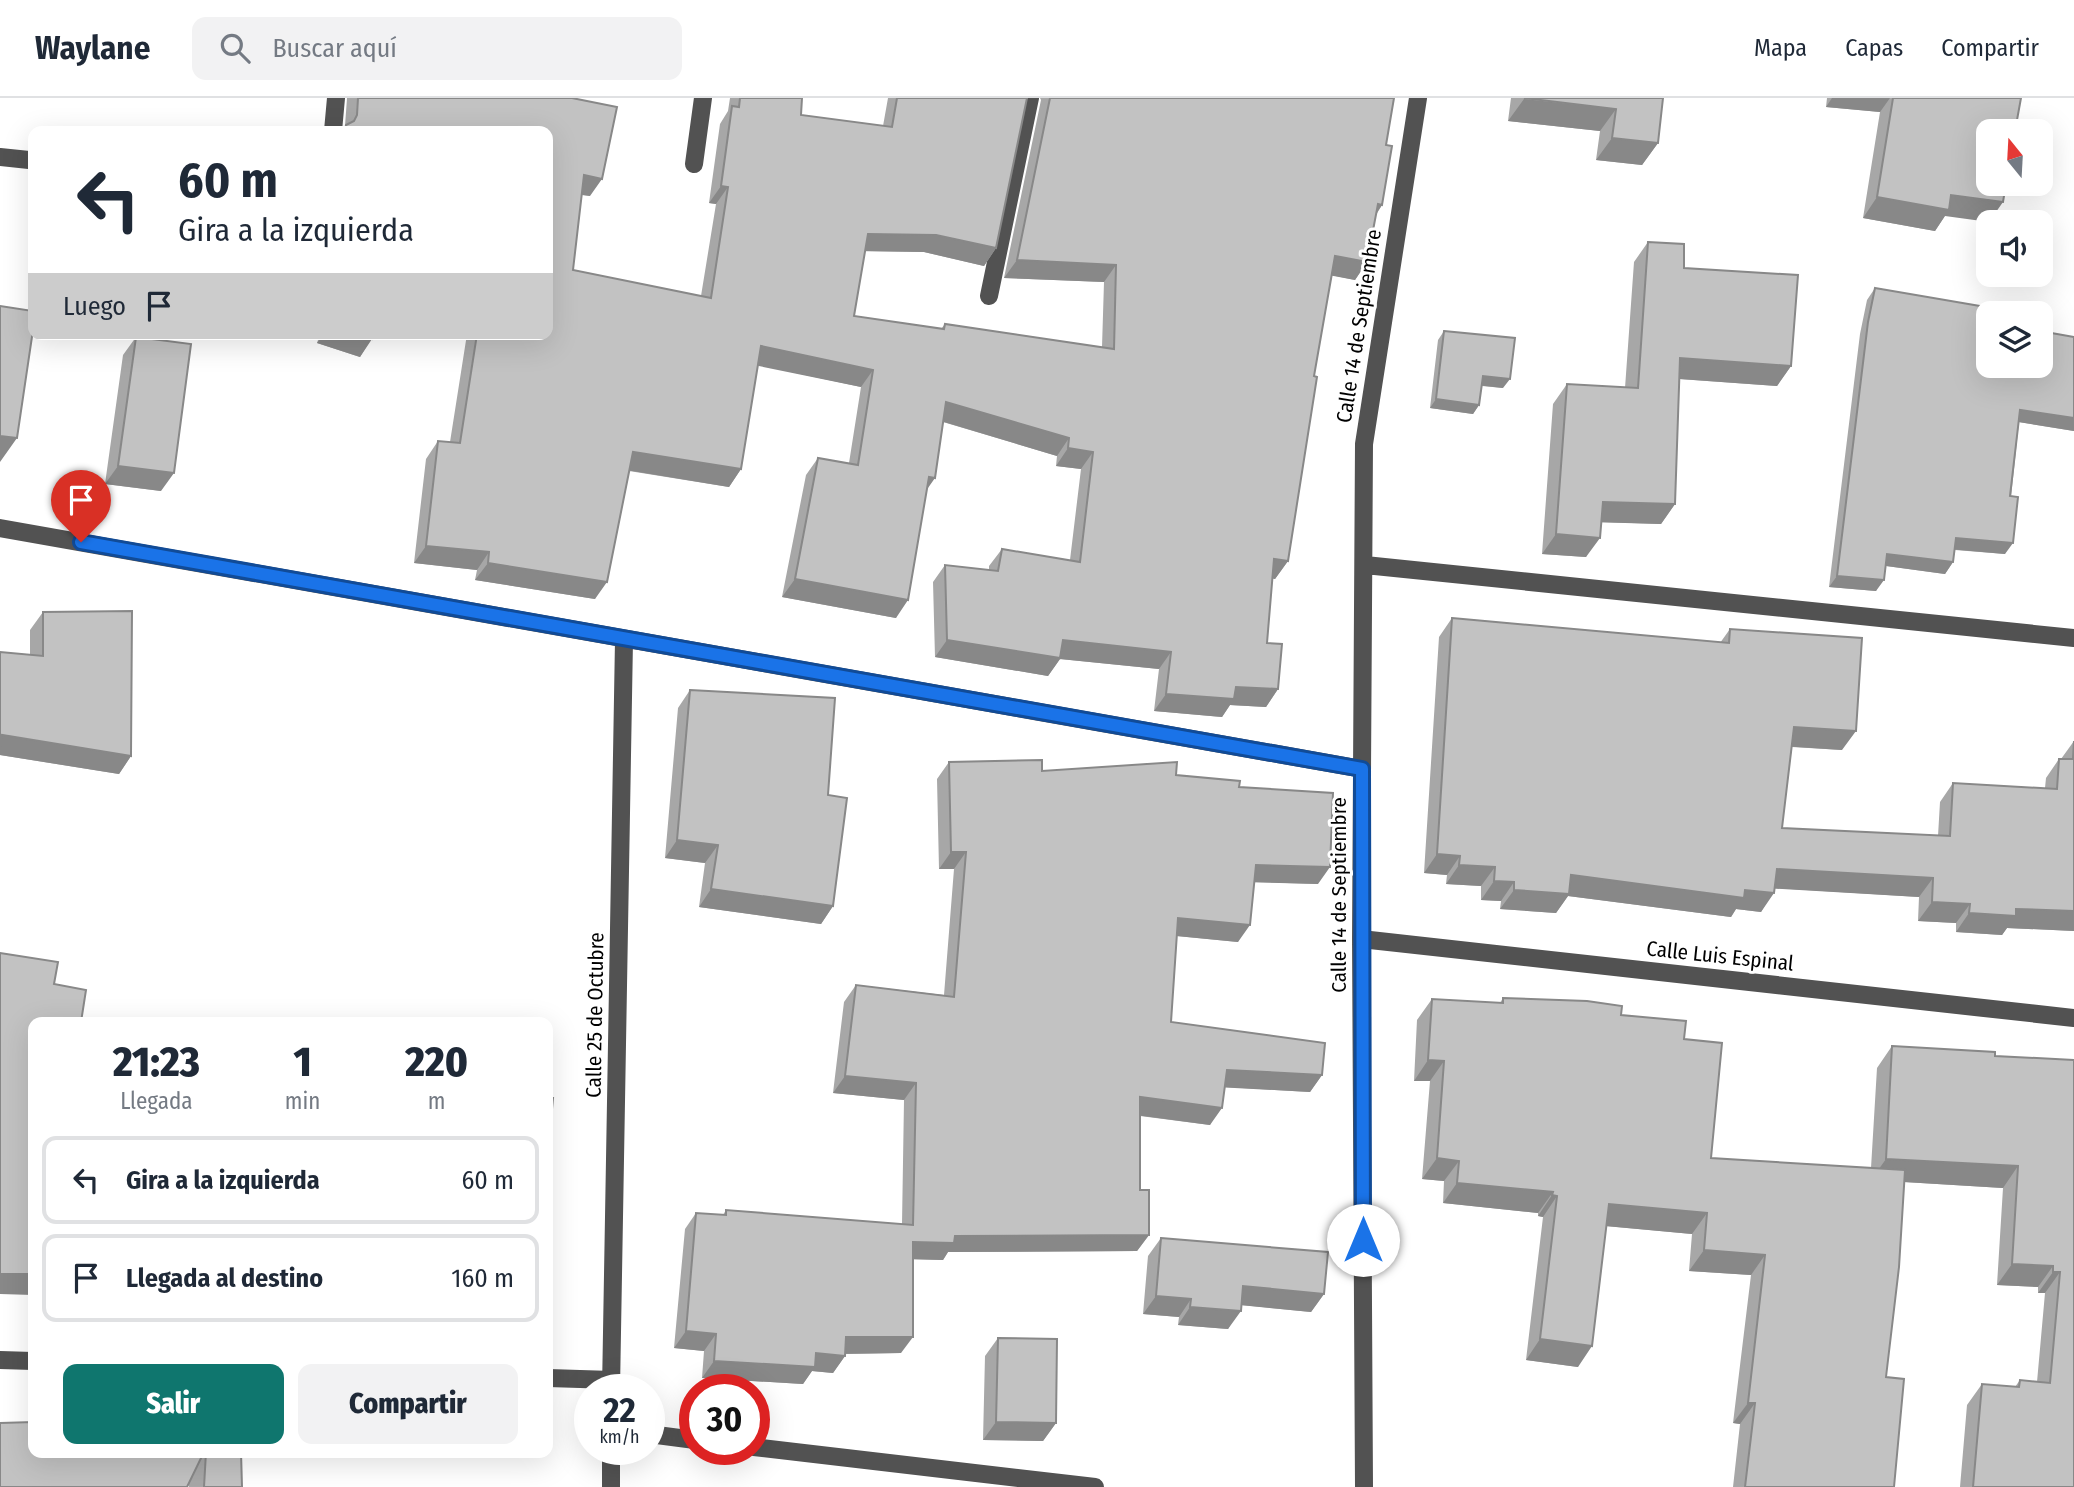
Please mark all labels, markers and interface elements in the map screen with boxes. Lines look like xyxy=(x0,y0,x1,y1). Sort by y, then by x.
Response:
search box xyxy=(192,17,682,80)
text: Waylane xyxy=(35,28,150,68)
icon: search xyxy=(216,29,254,67)
text: Buscar aquí xyxy=(272,33,397,64)
text: Mapa xyxy=(1754,34,1807,62)
text: Capas xyxy=(1845,34,1903,62)
text: Compartir xyxy=(1941,34,2039,62)
north arrow xyxy=(1976,119,2053,196)
map controls xyxy=(1976,119,2053,378)
text: 60 m xyxy=(178,151,278,210)
icon: left xyxy=(63,154,154,245)
button: sound xyxy=(1976,210,2053,287)
text: Gira a la izquierda xyxy=(178,211,414,249)
street label: Calle 14 de Septiembre xyxy=(1331,227,1387,425)
icon: arrive xyxy=(140,287,178,325)
text: Luego xyxy=(63,291,126,322)
button: layers xyxy=(1976,301,2053,378)
pin xyxy=(51,470,111,542)
icon: arrive xyxy=(62,481,100,519)
street label: Calle 14 de Septiembre xyxy=(1326,797,1352,993)
street label: Calle 25 de Octubre xyxy=(581,932,609,1098)
street label: Calle Luis Espinal xyxy=(1645,935,1795,977)
text: 21:23 xyxy=(113,1037,200,1087)
text: 1 xyxy=(293,1037,312,1087)
text: 220 xyxy=(405,1037,468,1087)
text: Llegada xyxy=(120,1087,193,1115)
text: min xyxy=(285,1087,320,1115)
text: m xyxy=(428,1087,446,1115)
icon: left xyxy=(67,1161,105,1199)
text: Gira a la izquierda xyxy=(126,1165,320,1196)
text: 60 m xyxy=(461,1165,514,1196)
position arrow xyxy=(1326,1203,1400,1277)
icon: arrive xyxy=(67,1259,105,1297)
text: Llegada al destino xyxy=(126,1263,323,1294)
text: 160 m xyxy=(451,1263,514,1294)
button: Salir xyxy=(63,1364,284,1444)
button: Compartir xyxy=(298,1364,518,1444)
speed limit sign: 30 xyxy=(679,1374,770,1465)
text: 22 xyxy=(603,1389,636,1431)
text: km/h xyxy=(599,1426,640,1448)

